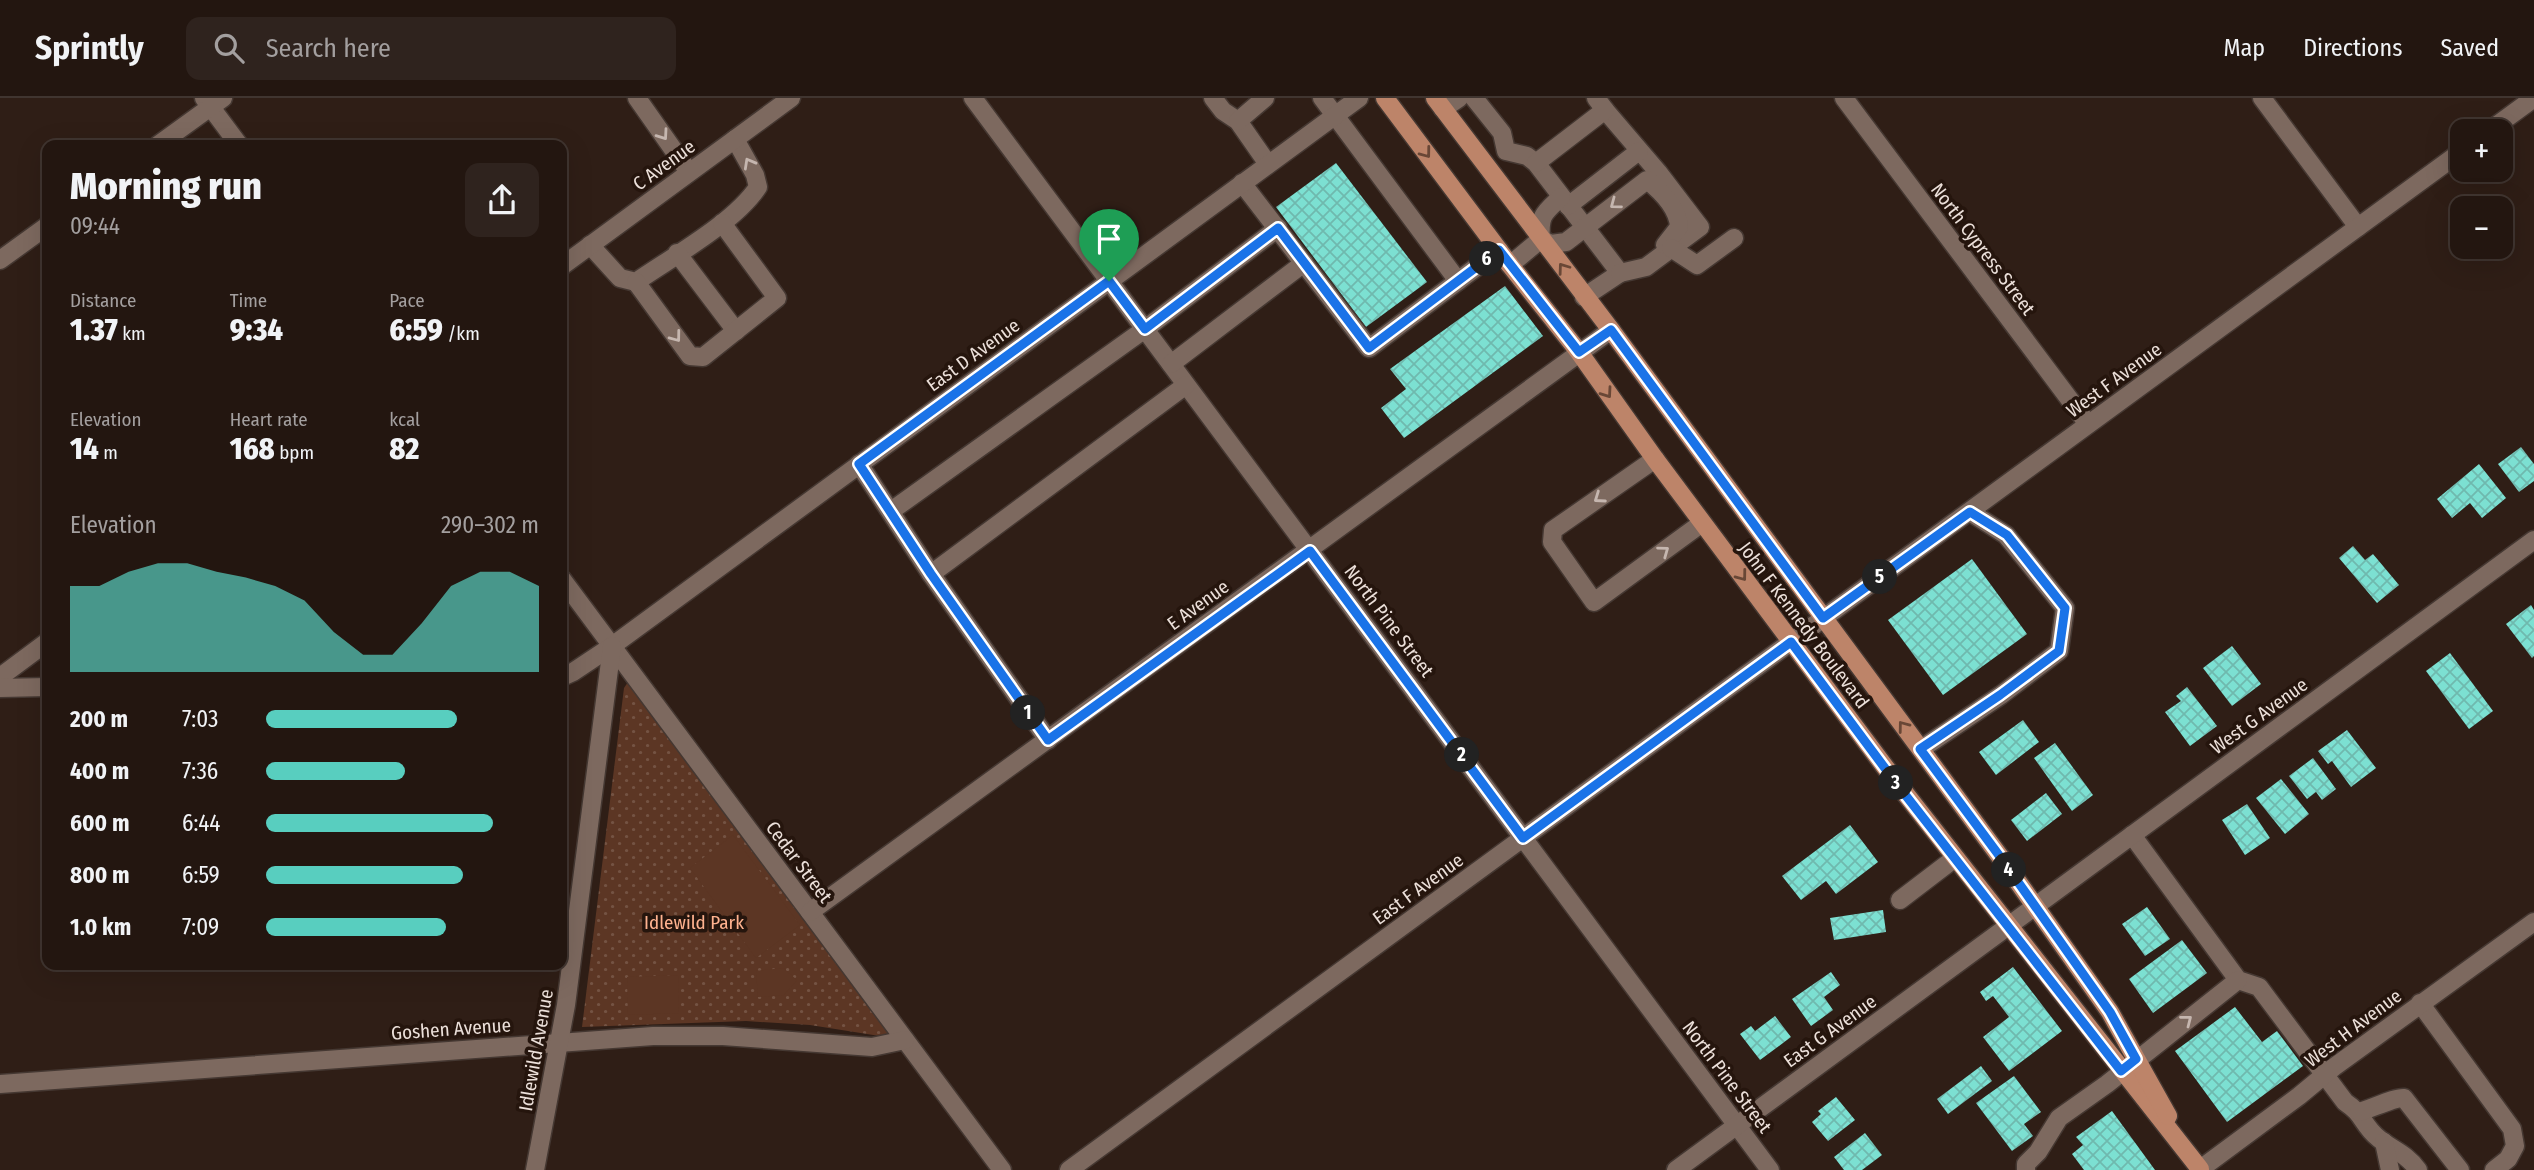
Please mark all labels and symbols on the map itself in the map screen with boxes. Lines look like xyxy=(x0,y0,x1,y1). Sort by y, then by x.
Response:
one-way arrow xyxy=(655,127,667,140)
street label: C Avenue xyxy=(628,135,700,195)
one-way arrow xyxy=(1417,145,1430,157)
one-way arrow xyxy=(744,158,757,171)
street label: North Cypress Street xyxy=(1926,179,2040,320)
one-way arrow xyxy=(1610,195,1623,208)
pin xyxy=(1079,209,1139,281)
pin: 6 xyxy=(1470,242,1504,276)
one-way arrow xyxy=(1559,264,1571,276)
street label: East D Avenue xyxy=(922,314,1024,396)
one-way arrow xyxy=(668,329,680,342)
street label: West F Avenue xyxy=(2062,338,2166,422)
one-way arrow xyxy=(1599,385,1612,398)
one-way arrow xyxy=(1594,490,1607,502)
street label: John F Kennedy Boulevard xyxy=(1734,537,1874,713)
one-way arrow xyxy=(1656,546,1669,559)
pin: 5 xyxy=(1862,560,1898,594)
street label: North Pine Street xyxy=(1339,561,1439,682)
one-way arrow xyxy=(1733,568,1746,581)
street label: E Avenue xyxy=(1163,575,1233,635)
street label: West G Avenue xyxy=(2206,673,2312,759)
pin: 1 xyxy=(1010,696,1046,730)
one-way arrow xyxy=(1899,721,1912,734)
pin: 2 xyxy=(1444,738,1480,772)
pin: 3 xyxy=(1878,766,1913,800)
street label: Cedar Street xyxy=(761,817,838,908)
street label: East F Avenue xyxy=(1368,848,1468,930)
pin: 4 xyxy=(1992,852,2026,888)
park label: Idlewild Park xyxy=(644,911,744,934)
street label: West H Avenue xyxy=(2300,984,2406,1072)
street label: Idlewild Avenue xyxy=(514,987,558,1113)
street label: East G Avenue xyxy=(1779,990,1881,1072)
street label: Goshen Avenue xyxy=(390,1013,512,1045)
one-way arrow xyxy=(2179,1015,2191,1028)
street label: North Pine Street xyxy=(1677,1017,1777,1138)

